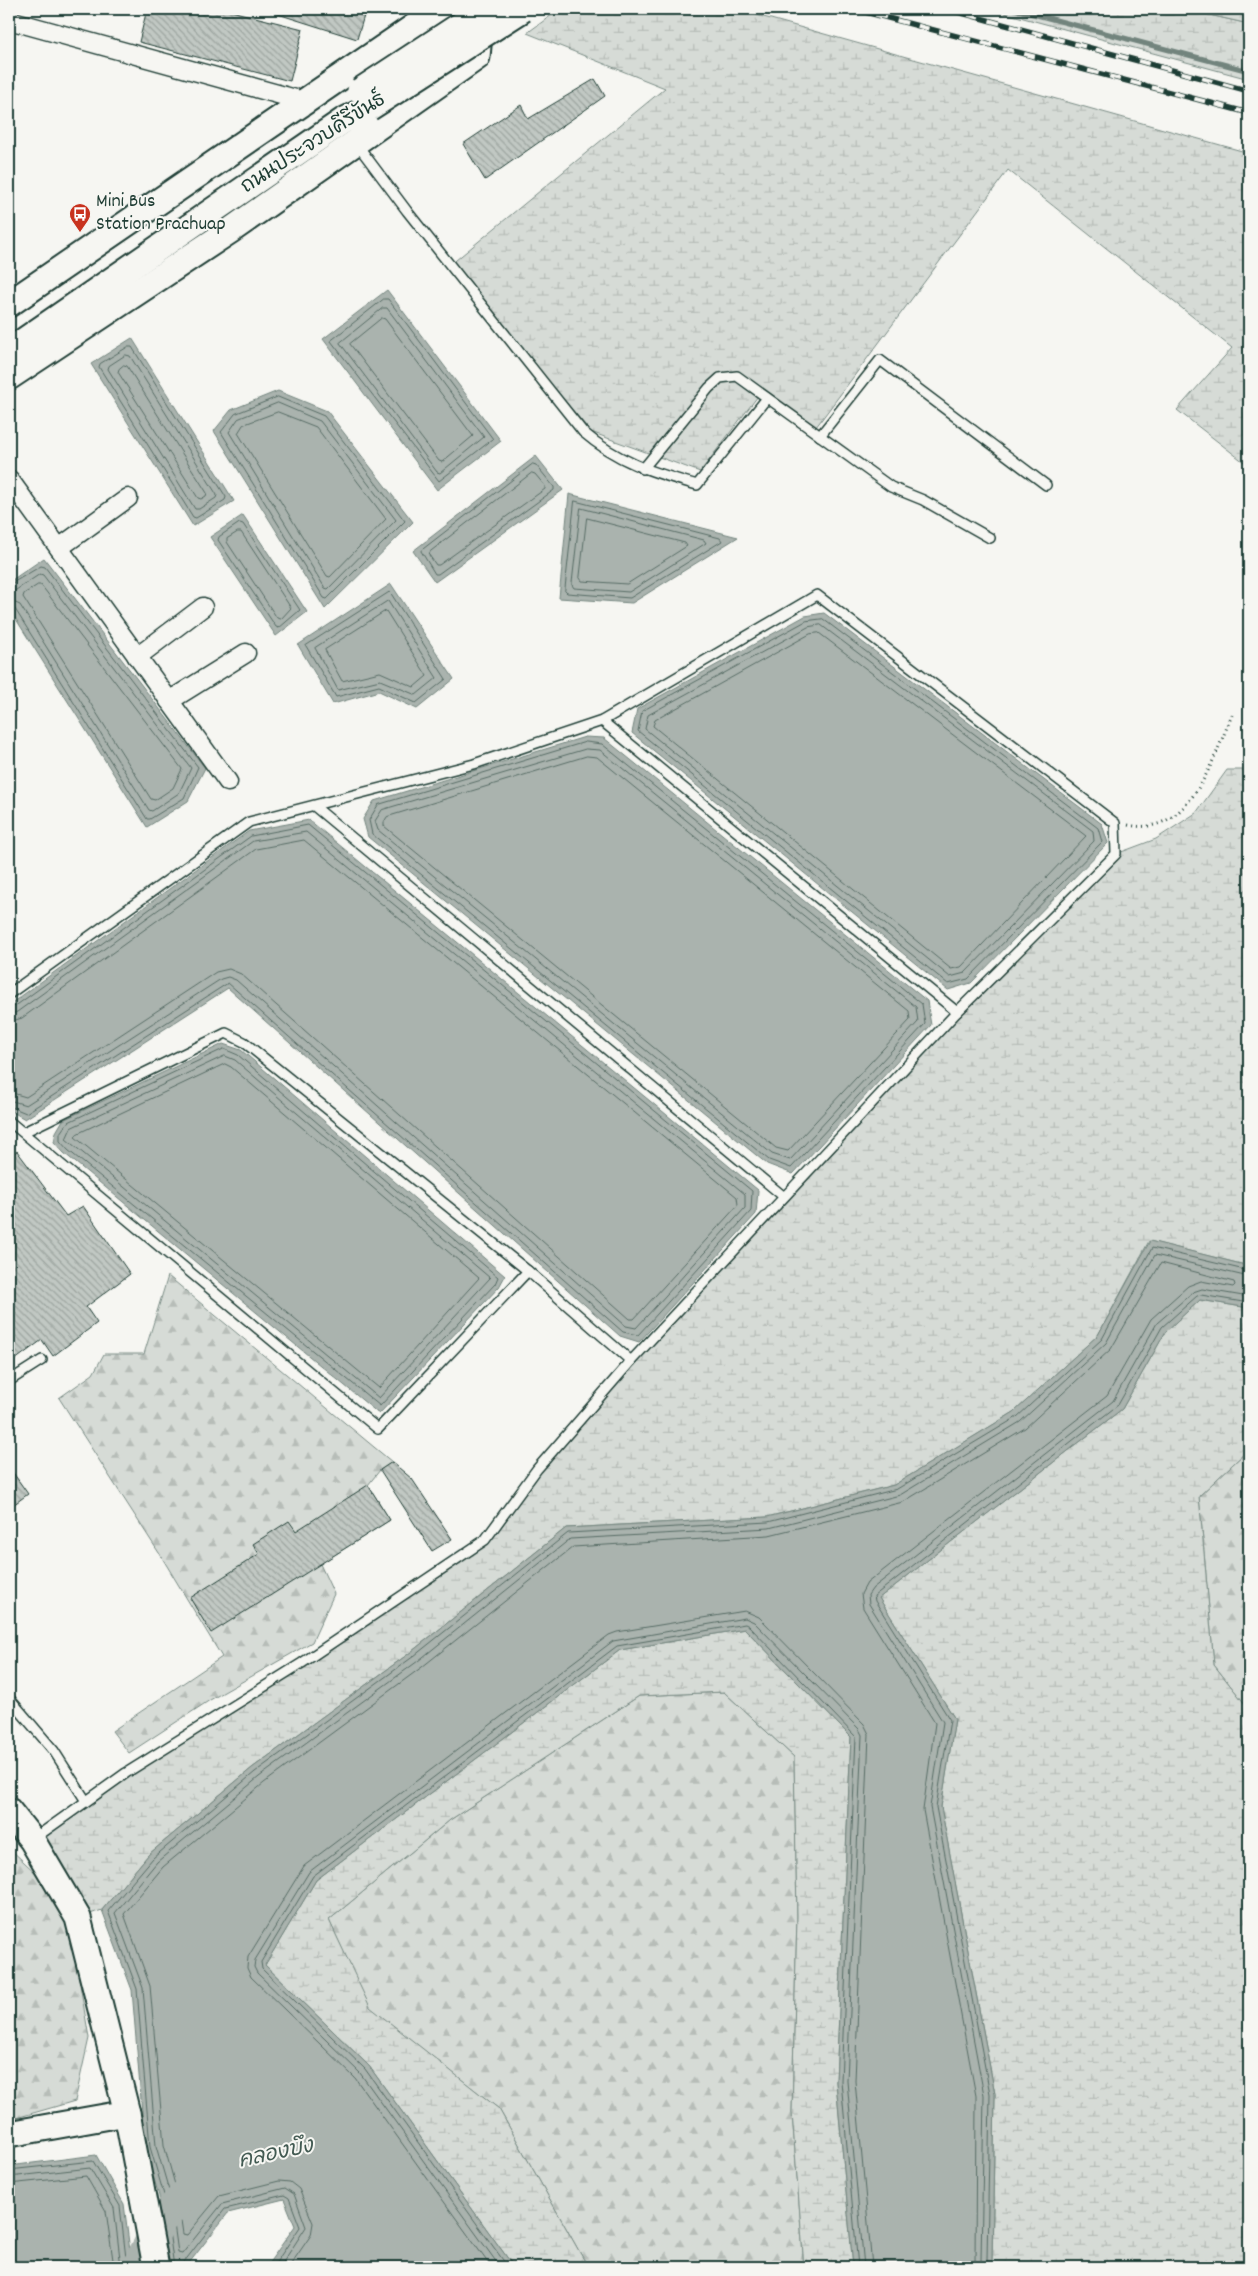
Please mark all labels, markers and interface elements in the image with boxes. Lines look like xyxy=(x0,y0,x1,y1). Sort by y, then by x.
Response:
street label: ถนนประจวบคีรีขันธ์ xyxy=(235,85,392,201)
place label: Mini Bus Station Prachuap xyxy=(96,188,226,239)
bus stop icon: Mini Bus Station Prachuap xyxy=(68,202,92,233)
water label: คลองบึง xyxy=(236,2132,317,2178)

